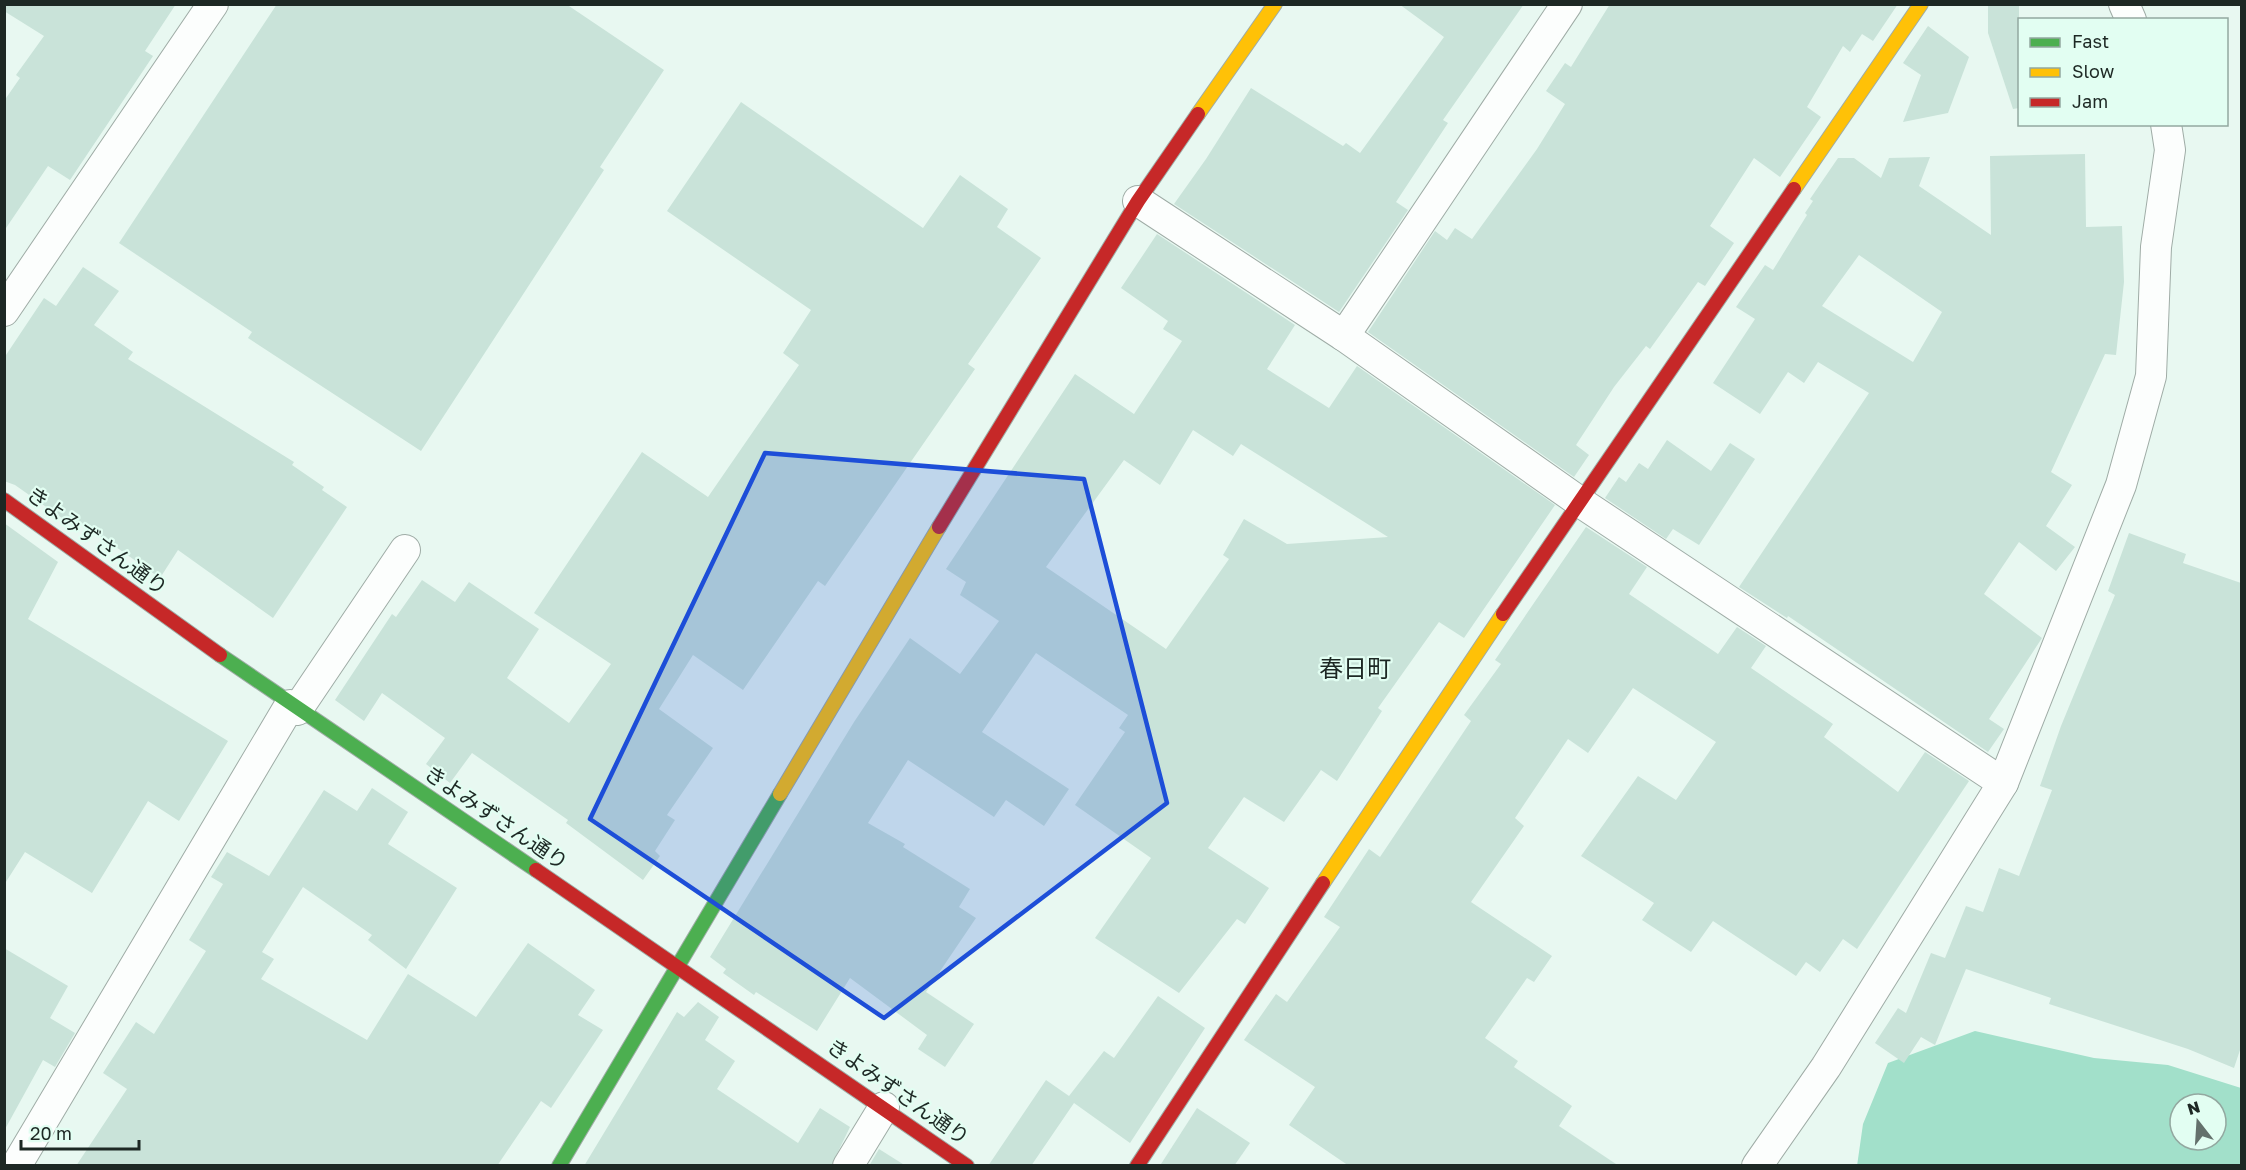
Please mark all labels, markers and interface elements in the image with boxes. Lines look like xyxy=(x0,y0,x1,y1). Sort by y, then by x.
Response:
legend xyxy=(2018,18,2228,126)
text: Fast xyxy=(2072,30,2109,52)
text: Slow xyxy=(2072,60,2115,82)
text: Jam xyxy=(2072,90,2108,112)
street label: きよみずさん通り xyxy=(22,480,173,600)
district label: 春日町 xyxy=(1319,653,1391,682)
street label: きよみずさん通り xyxy=(420,759,573,875)
street label: きよみずさん通り xyxy=(822,1032,975,1150)
north arrow xyxy=(2168,1092,2228,1152)
text: N xyxy=(2185,1096,2202,1119)
scale bar xyxy=(21,1113,140,1151)
text: 20 m xyxy=(30,1122,72,1144)

